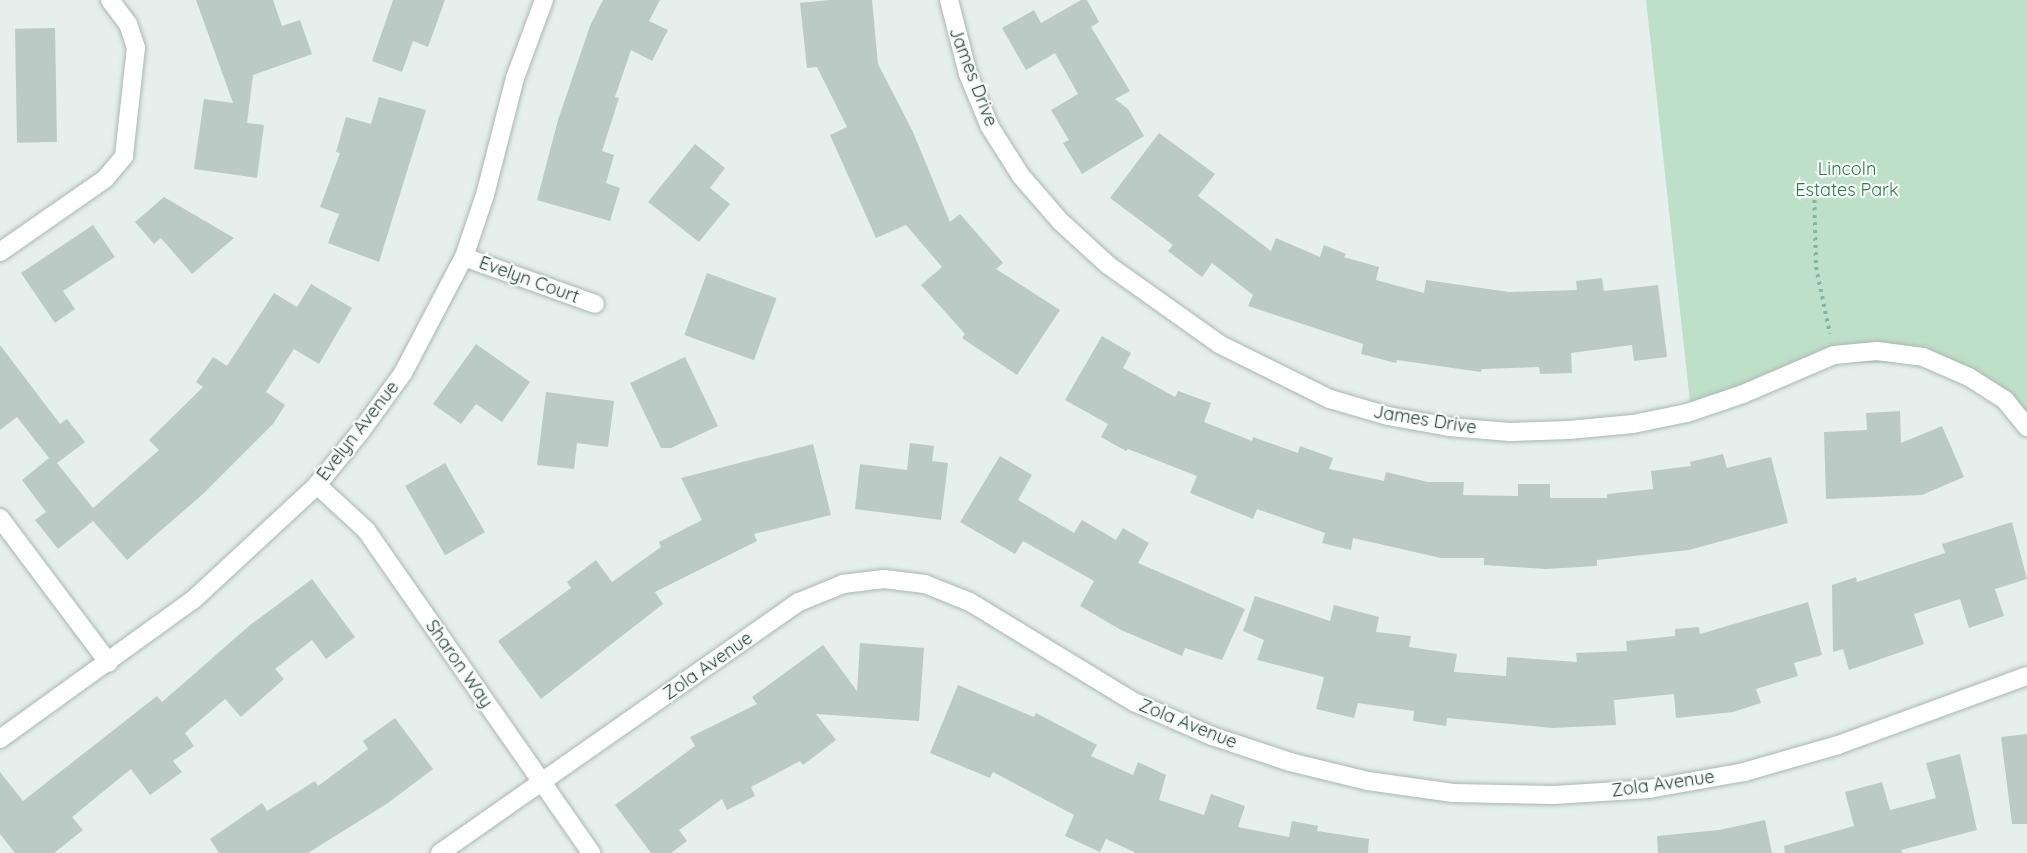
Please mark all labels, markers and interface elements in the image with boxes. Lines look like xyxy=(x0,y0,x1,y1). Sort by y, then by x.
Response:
street label: James Drive xyxy=(944,24,1002,130)
park label: Lincoln Estates Park xyxy=(1795,159,1899,201)
street label: Evelyn Court xyxy=(476,252,582,308)
street label: Evelyn Avenue xyxy=(312,377,404,485)
street label: James Drive xyxy=(1372,401,1478,439)
street label: Sharon Way xyxy=(421,616,497,712)
street label: Zola Avenue xyxy=(659,627,757,705)
street label: Zola Avenue xyxy=(1136,695,1240,753)
street label: Zola Avenue xyxy=(1610,766,1716,802)

